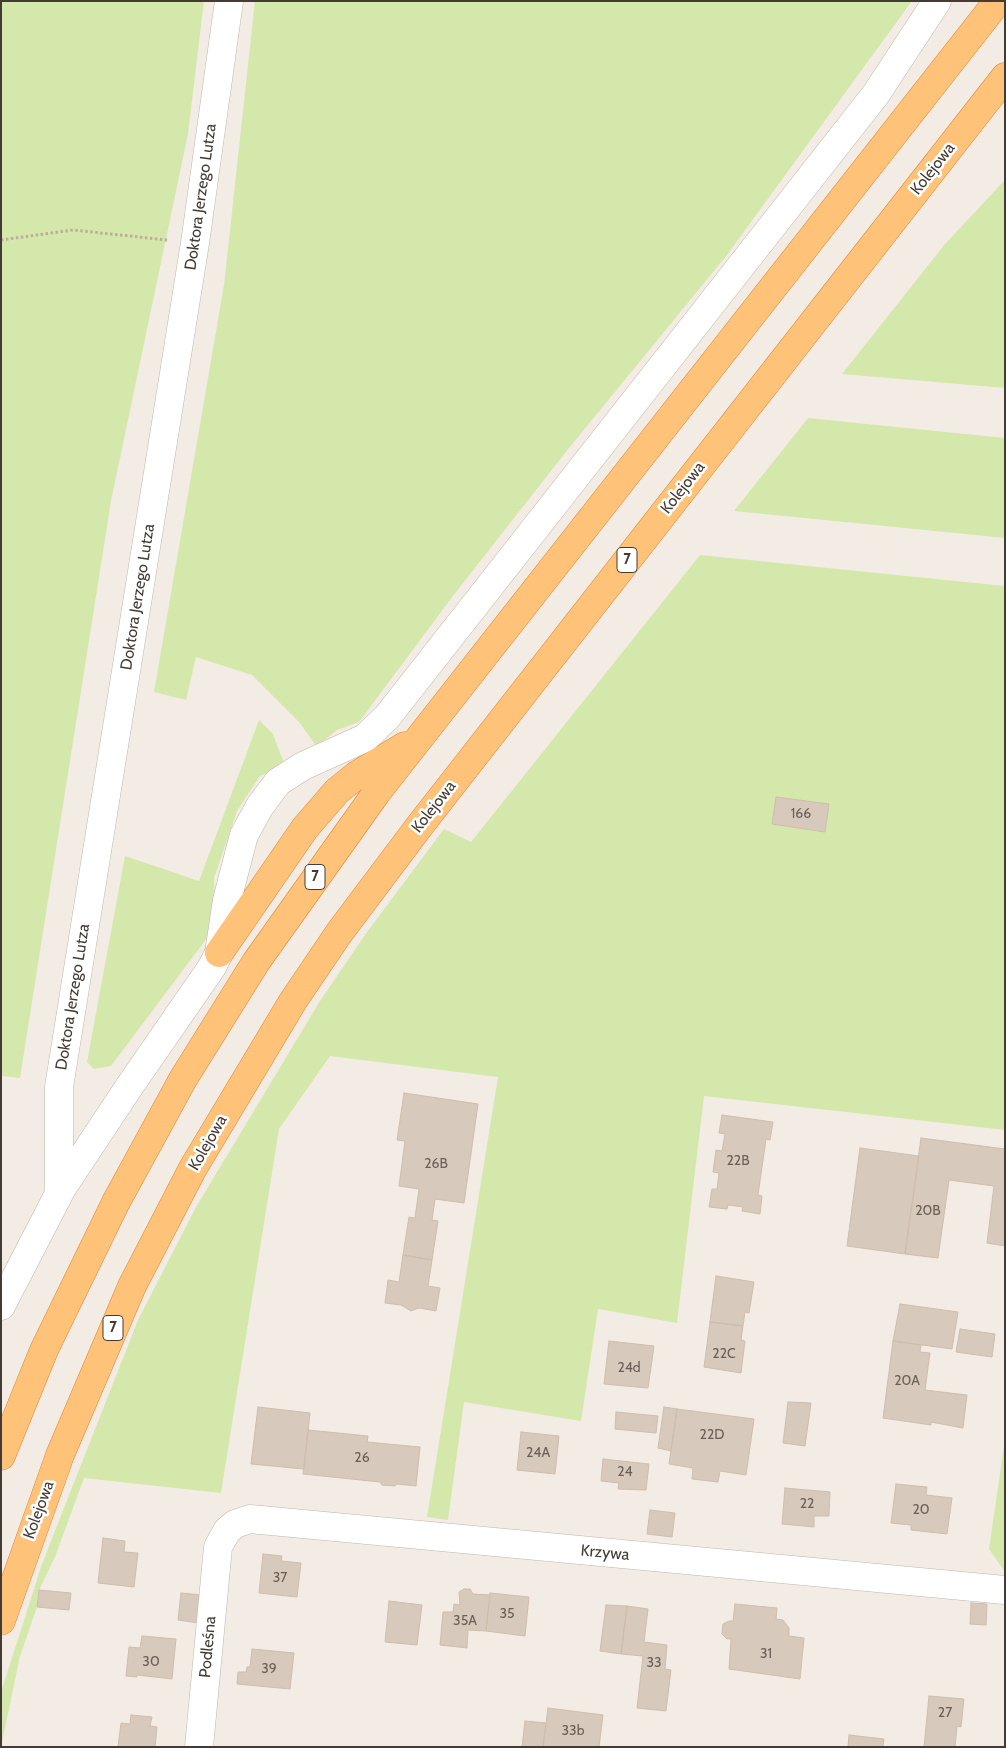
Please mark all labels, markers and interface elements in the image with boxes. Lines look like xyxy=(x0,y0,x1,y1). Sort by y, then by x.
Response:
street label: Doktora Jerzego Lutza xyxy=(181,122,221,272)
street label: Kolejowa xyxy=(907,139,959,199)
street label: Kolejowa xyxy=(657,458,709,518)
street label: Doktora Jerzego Lutza xyxy=(117,523,159,671)
road number: 7 xyxy=(617,548,637,572)
street label: Kolejowa xyxy=(408,777,460,837)
house number: 166 xyxy=(791,806,811,822)
road number: 7 xyxy=(305,864,325,890)
street label: Doktora Jerzego Lutza xyxy=(52,923,94,1071)
street label: Kolejowa xyxy=(185,1112,231,1174)
house number: 22B xyxy=(726,1153,750,1169)
house number: 26B xyxy=(424,1156,448,1172)
house number: 20B xyxy=(915,1203,941,1219)
road number: 7 xyxy=(103,1316,123,1340)
house number: 22C xyxy=(712,1346,736,1362)
house number: 24d xyxy=(617,1360,641,1376)
house number: 20A xyxy=(894,1373,920,1389)
house number: 22D xyxy=(700,1427,724,1443)
house number: 24A xyxy=(526,1445,550,1461)
house number: 26 xyxy=(354,1450,370,1466)
house number: 24 xyxy=(617,1464,633,1480)
street label: Kolejowa xyxy=(20,1478,58,1542)
house number: 22 xyxy=(800,1496,814,1512)
house number: 20 xyxy=(912,1502,930,1518)
street label: Krzywa xyxy=(580,1541,630,1565)
house number: 37 xyxy=(273,1570,287,1586)
house number: 35 xyxy=(499,1606,515,1622)
house number: 35A xyxy=(453,1613,477,1629)
street label: Podleśna xyxy=(196,1615,220,1679)
house number: 31 xyxy=(760,1646,772,1662)
house number: 30 xyxy=(142,1654,160,1670)
house number: 33 xyxy=(646,1655,662,1671)
house number: 39 xyxy=(261,1661,277,1677)
house number: 27 xyxy=(938,1705,952,1721)
house number: 33b xyxy=(562,1723,584,1739)

